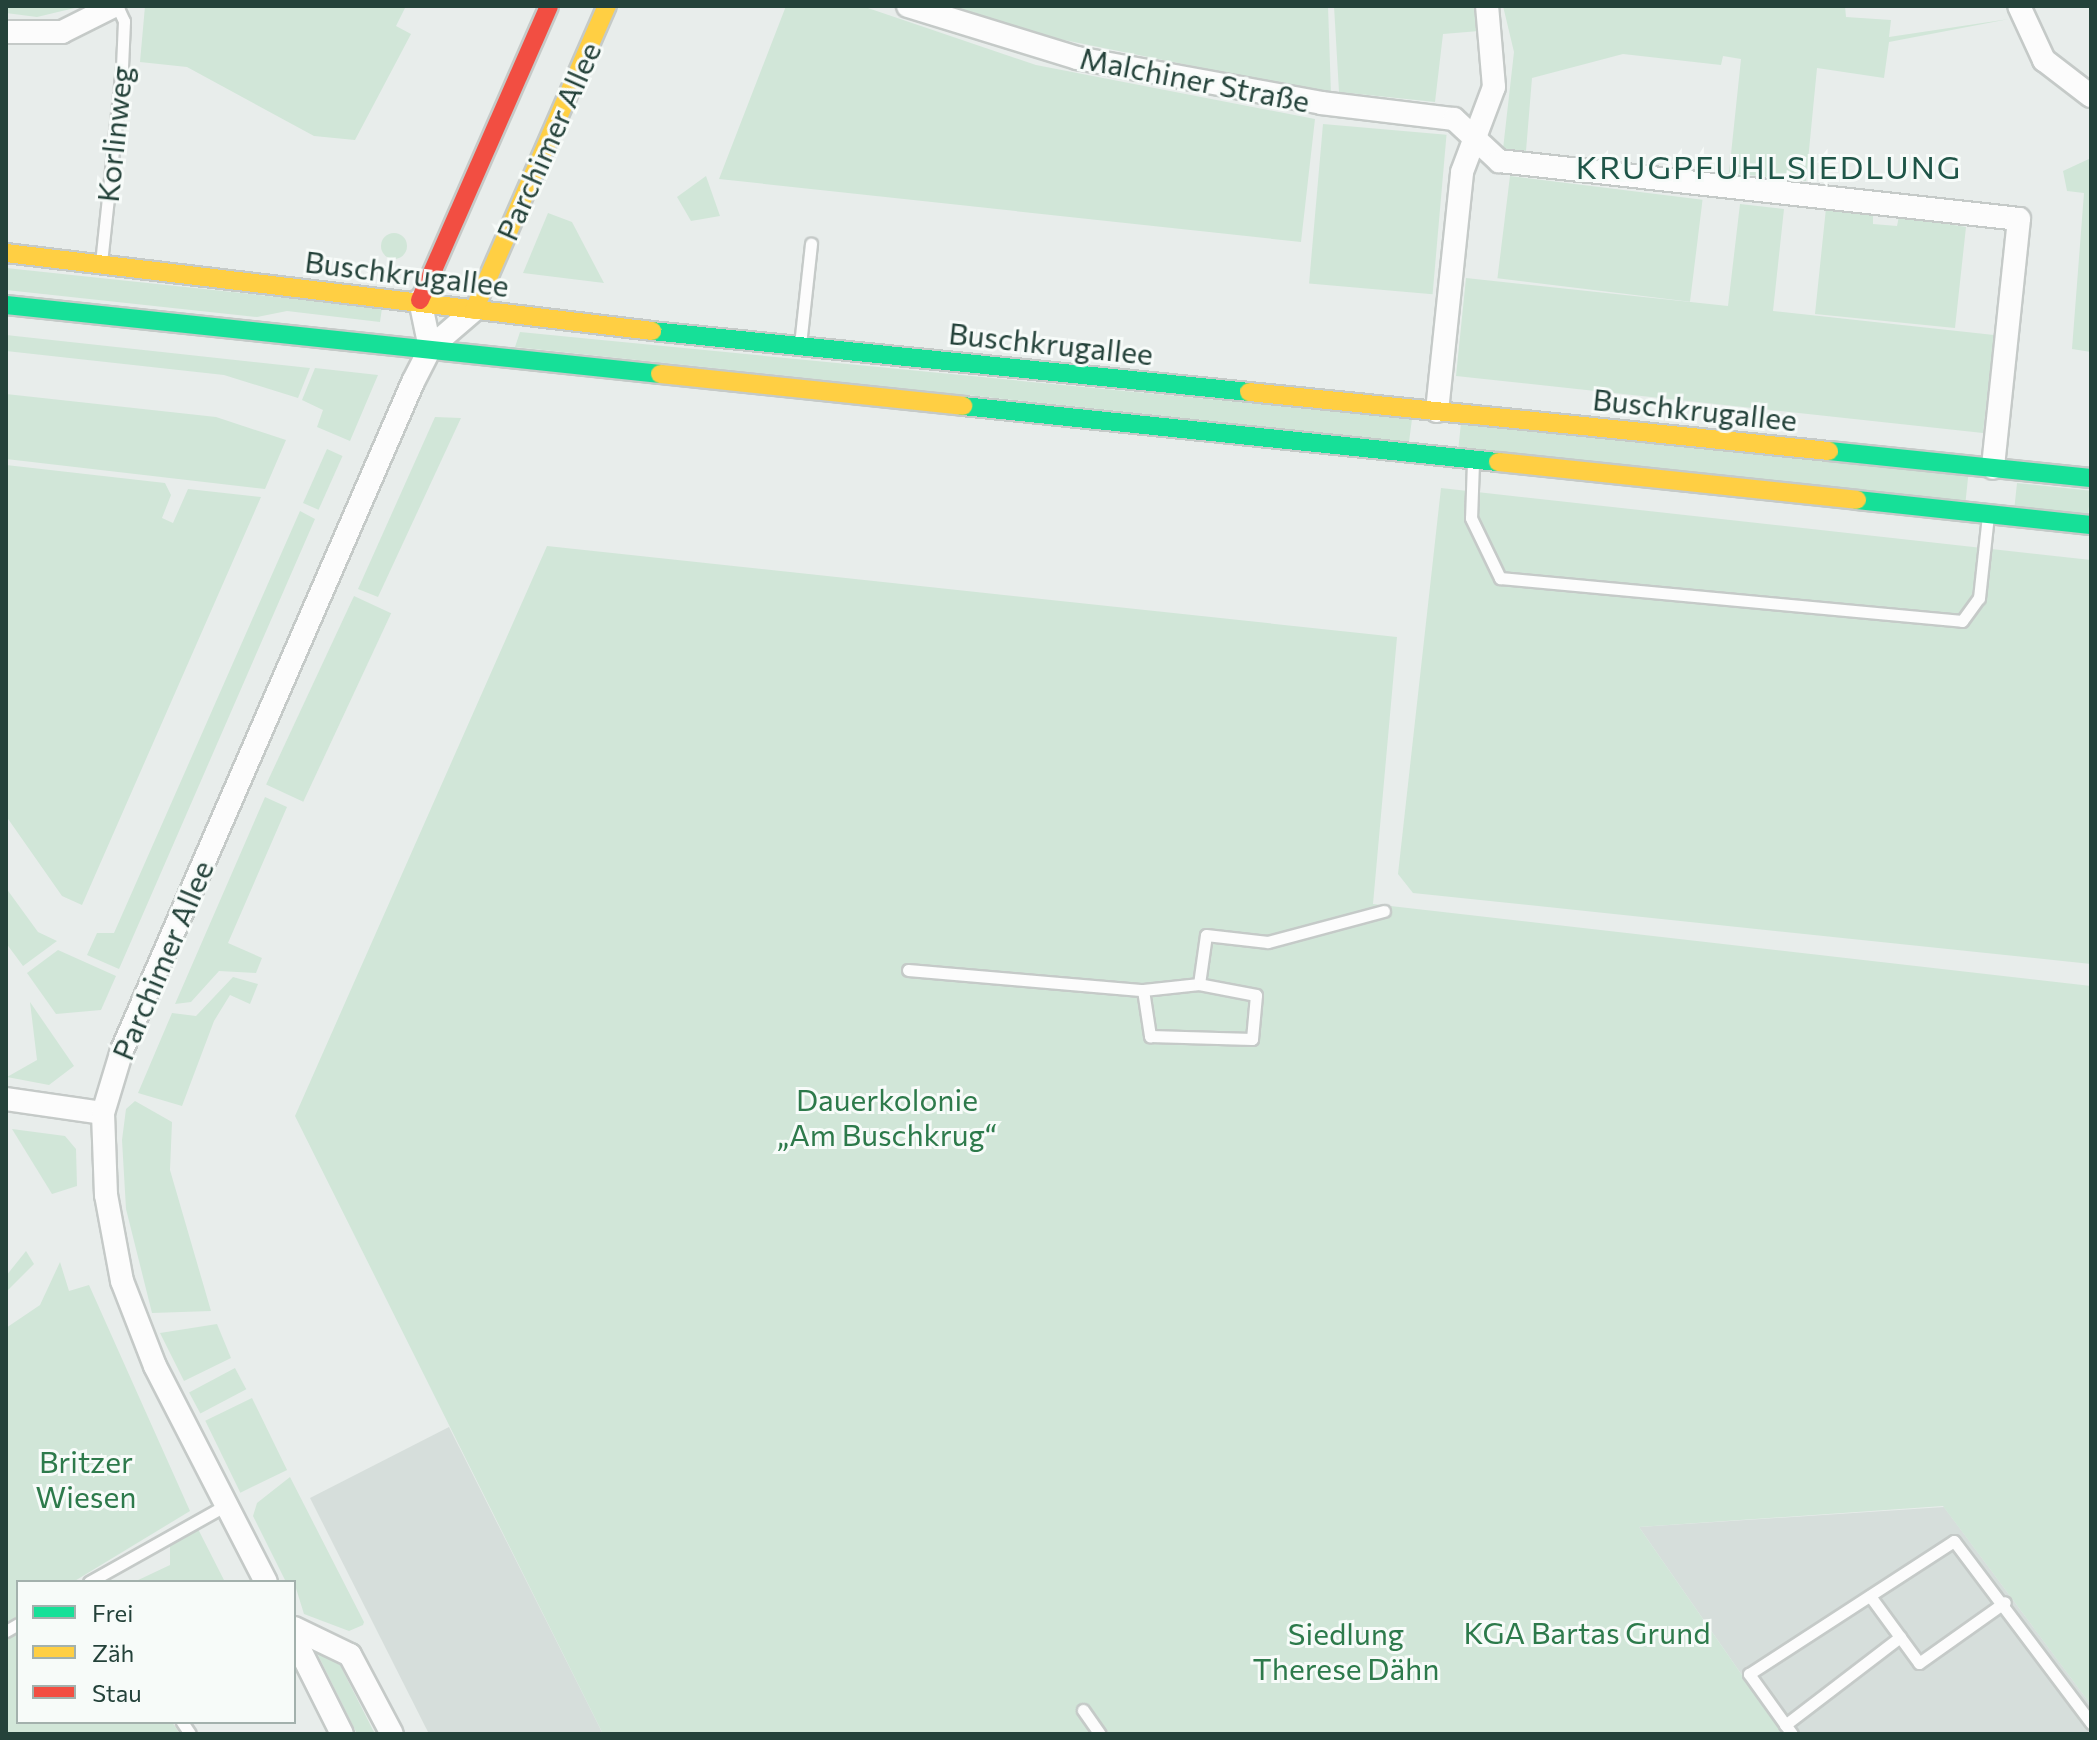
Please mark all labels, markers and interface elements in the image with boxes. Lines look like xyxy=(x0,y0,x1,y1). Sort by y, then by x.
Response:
street label: Parchimer Allee xyxy=(488,36,608,246)
street label: Malchiner Straße xyxy=(1077,39,1313,119)
street label: Korlinweg xyxy=(89,64,139,204)
district label: KRUGPFUHLSIEDLUNG xyxy=(1576,147,1962,185)
street label: Buschkrugallee xyxy=(303,243,511,303)
street label: Buschkrugallee xyxy=(947,314,1155,372)
street label: Buschkrugallee xyxy=(1591,380,1799,438)
street label: Parchimer Allee xyxy=(104,855,220,1065)
park label: Dauerkolonie „Am Buschkrug“ xyxy=(777,1081,997,1152)
park label: Britzer Wiesen xyxy=(36,1443,136,1514)
legend xyxy=(16,1580,296,1724)
text: Frei xyxy=(92,1598,133,1627)
park label: KGA Bartas Grund xyxy=(1463,1614,1711,1650)
park label: Siedlung Therese Dähn xyxy=(1253,1615,1439,1686)
text: Zäh xyxy=(92,1638,134,1667)
text: Stau xyxy=(92,1678,142,1707)

